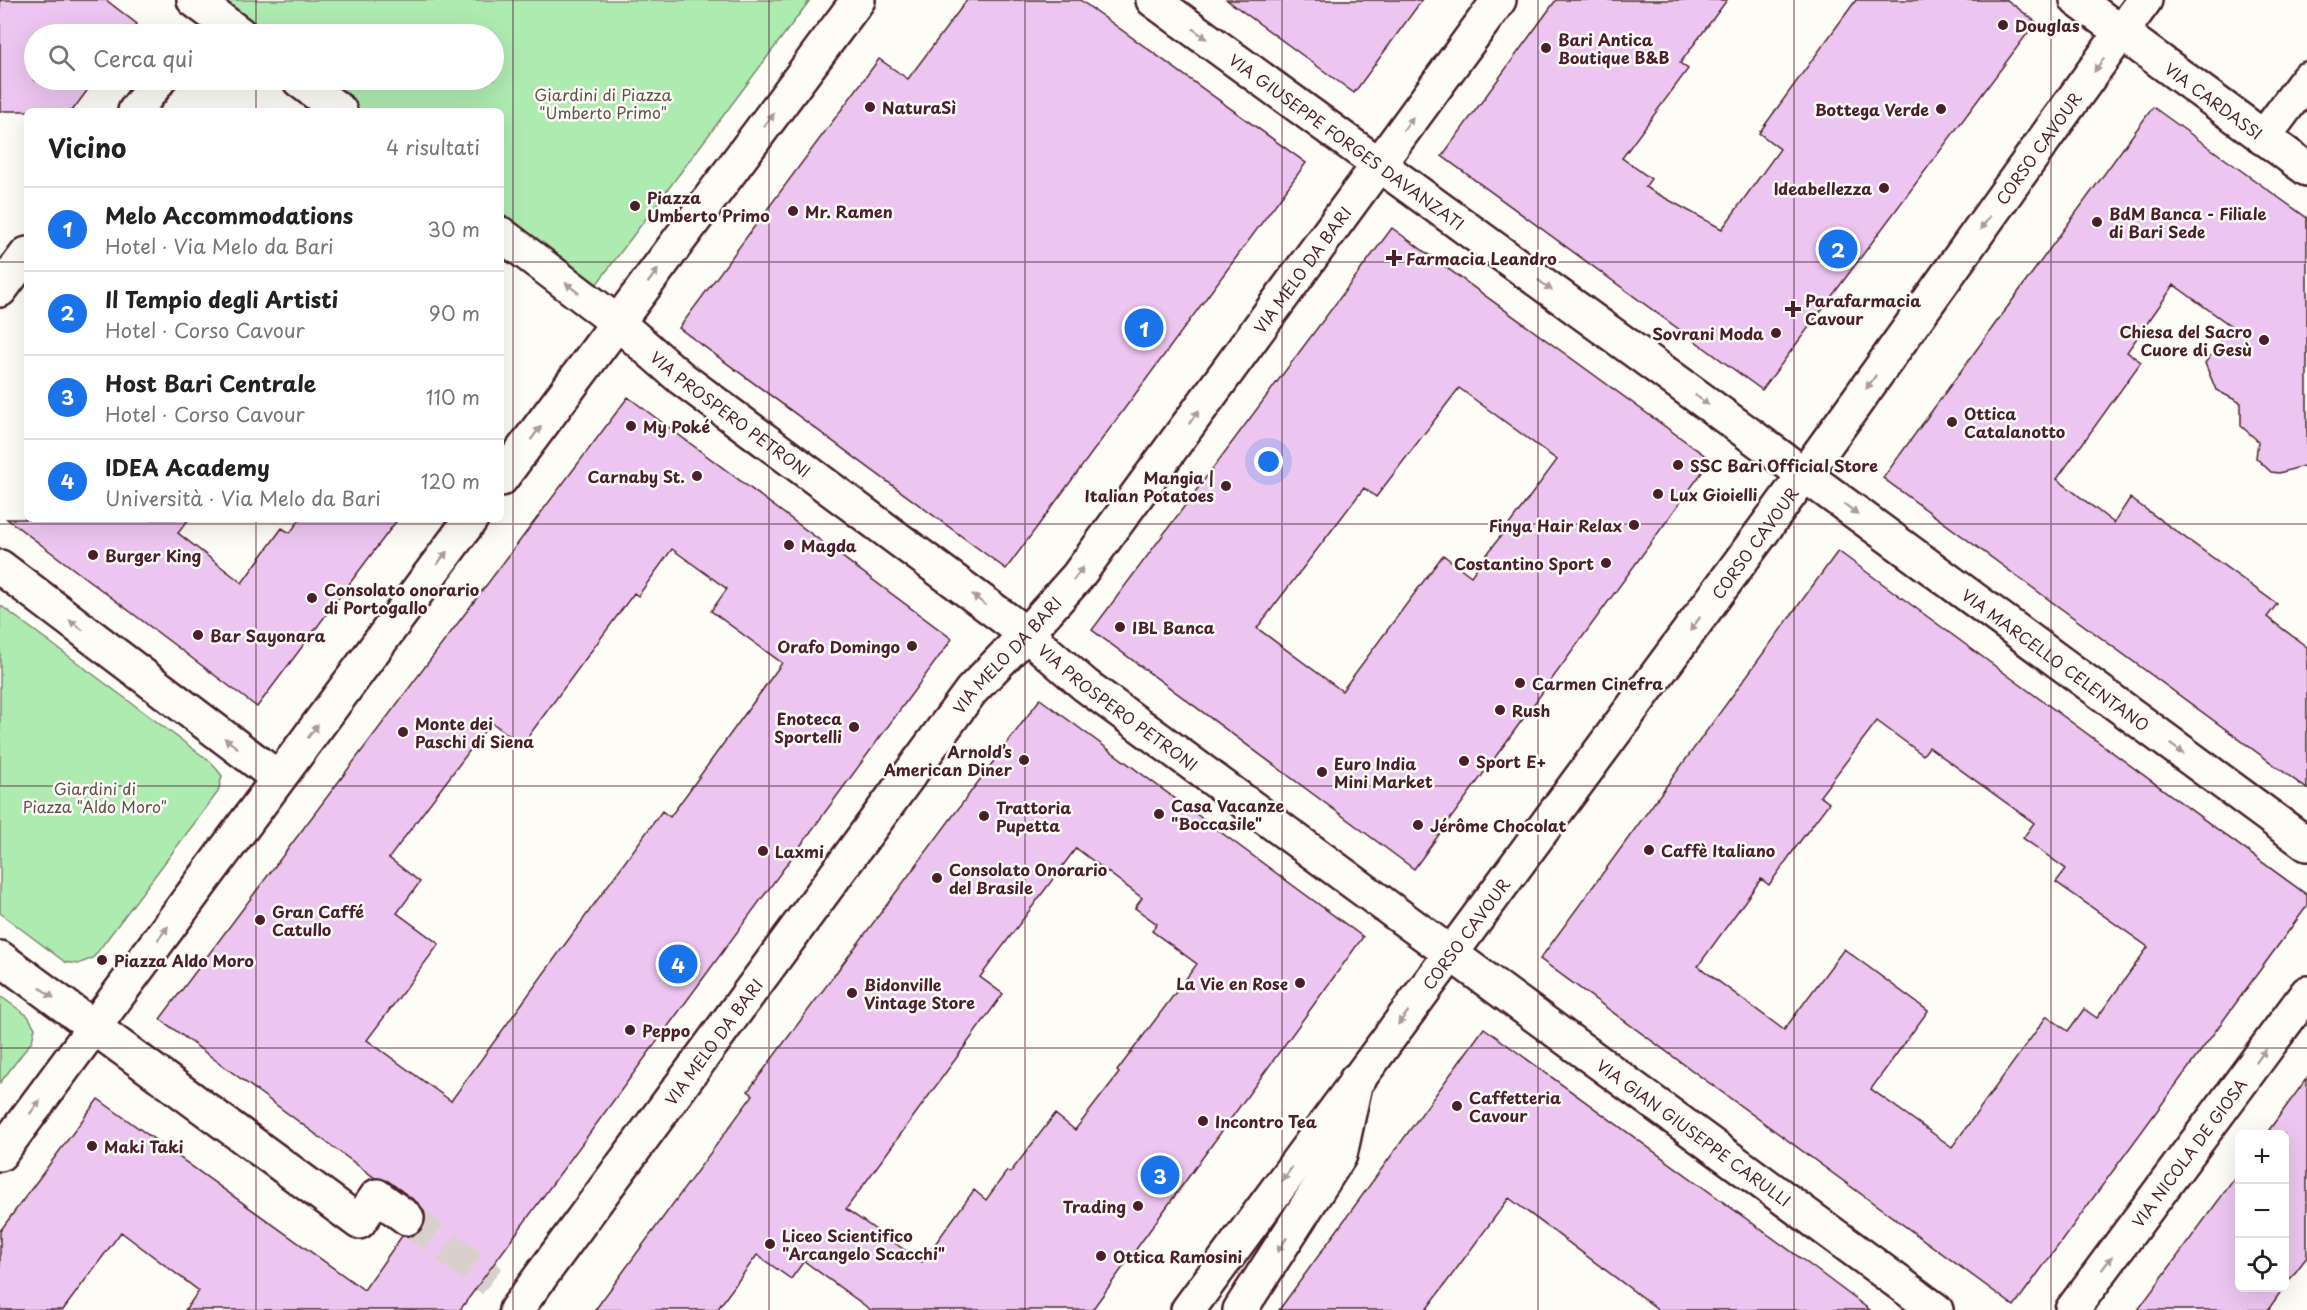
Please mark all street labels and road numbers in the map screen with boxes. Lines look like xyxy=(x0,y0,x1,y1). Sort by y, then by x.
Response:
street label: VIA GIUSEPPE FORGES DAVANZATI xyxy=(1224,47,1470,235)
street label: VIA CARDASSI xyxy=(2160,56,2268,145)
street label: CORSO CAVOUR xyxy=(1989,86,2087,209)
street label: VIA MELO DA BARI xyxy=(1247,201,1356,338)
street label: VIA PROSPERO PETRONI xyxy=(646,345,816,483)
street label: CORSO CAVOUR xyxy=(1705,481,1804,604)
street label: VIA MARCELLO CELENTANO xyxy=(1957,582,2155,736)
street label: VIA MELO DA BARI xyxy=(946,591,1067,718)
street label: VIA PROSPERO PETRONI xyxy=(1033,638,1203,776)
street label: CORSO CAVOUR xyxy=(1416,873,1515,994)
street label: VIA MELO DA BARI xyxy=(659,973,768,1110)
street label: VIA GIAN GIUSEPPE CARULLI xyxy=(1592,1053,1796,1212)
street label: VIA NICOLA DE GIOSA xyxy=(2125,1073,2252,1232)

